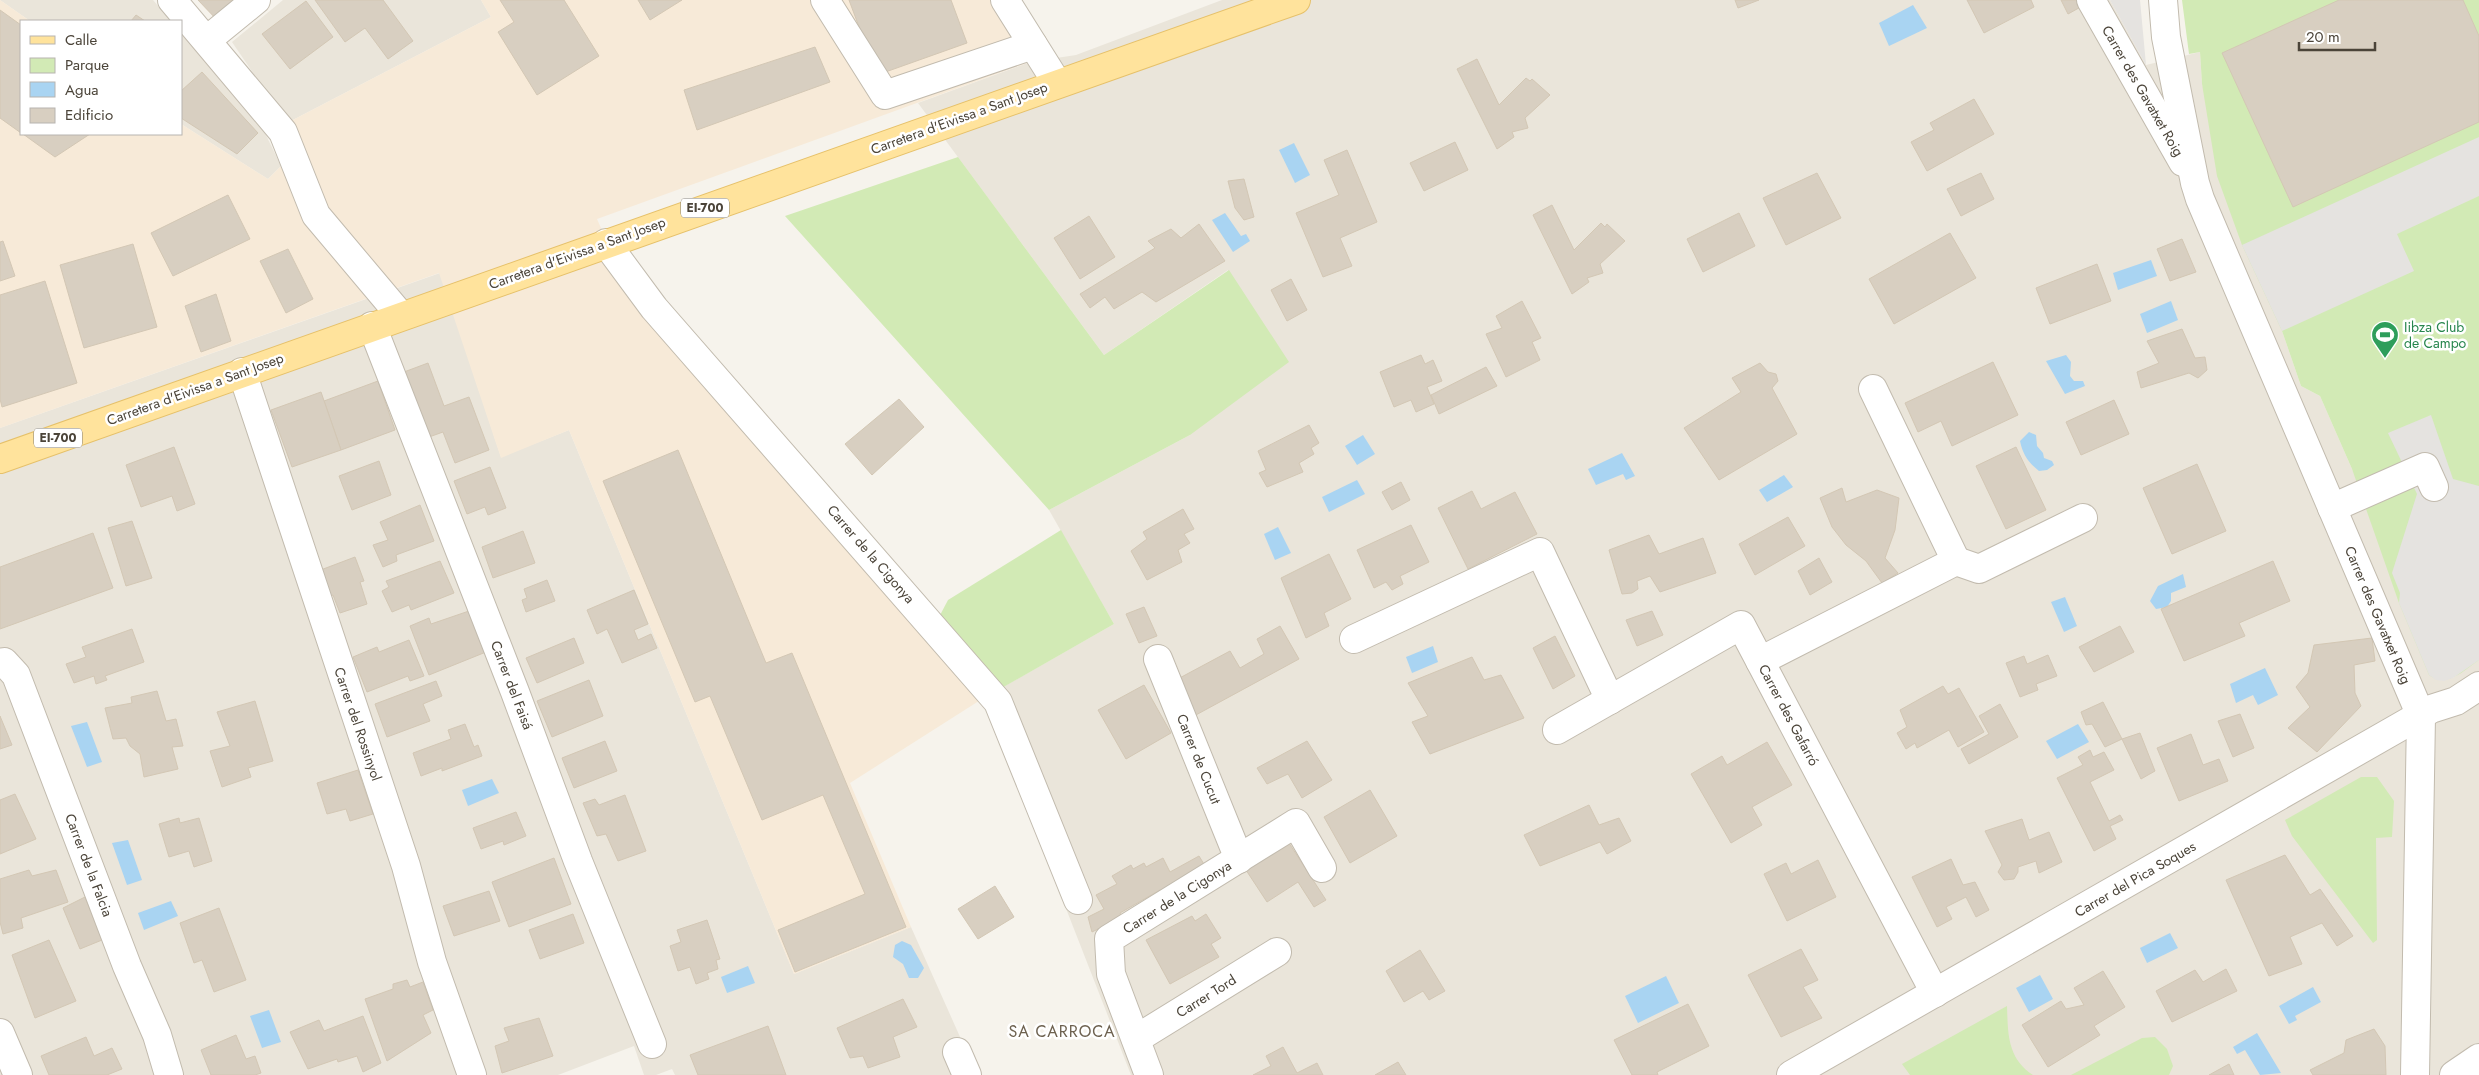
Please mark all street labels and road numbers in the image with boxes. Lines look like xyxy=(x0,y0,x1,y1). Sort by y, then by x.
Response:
street label: Carrer des Gavatxet Roig xyxy=(2097,22,2189,160)
street label: Carretera d'Eivissa a Sant Josep xyxy=(868,77,1050,159)
road number: EI-700 xyxy=(681,198,729,218)
street label: Carretera d'Eivissa a Sant Josep xyxy=(486,212,668,294)
street label: Carretera d'Eivissa a Sant Josep xyxy=(104,348,286,430)
road number: EI-700 xyxy=(34,428,82,448)
street label: Carrer de la Cigonya xyxy=(823,500,919,608)
street label: Carrer des Gavatxet Roig xyxy=(2340,543,2416,687)
street label: Carrer del Faisá xyxy=(486,638,538,732)
street label: Carrer des Gafarró xyxy=(1754,661,1824,770)
street label: Carrer del Rossinyol xyxy=(329,664,387,784)
street label: Carrer de Cucut xyxy=(1172,711,1226,808)
street label: Carrer de la Falcia xyxy=(60,810,118,920)
street label: Carrer del Pica Soques xyxy=(2071,836,2200,922)
street label: Carrer de la Cigonya xyxy=(1119,856,1235,938)
street label: Carrer Tord xyxy=(1172,970,1240,1022)

